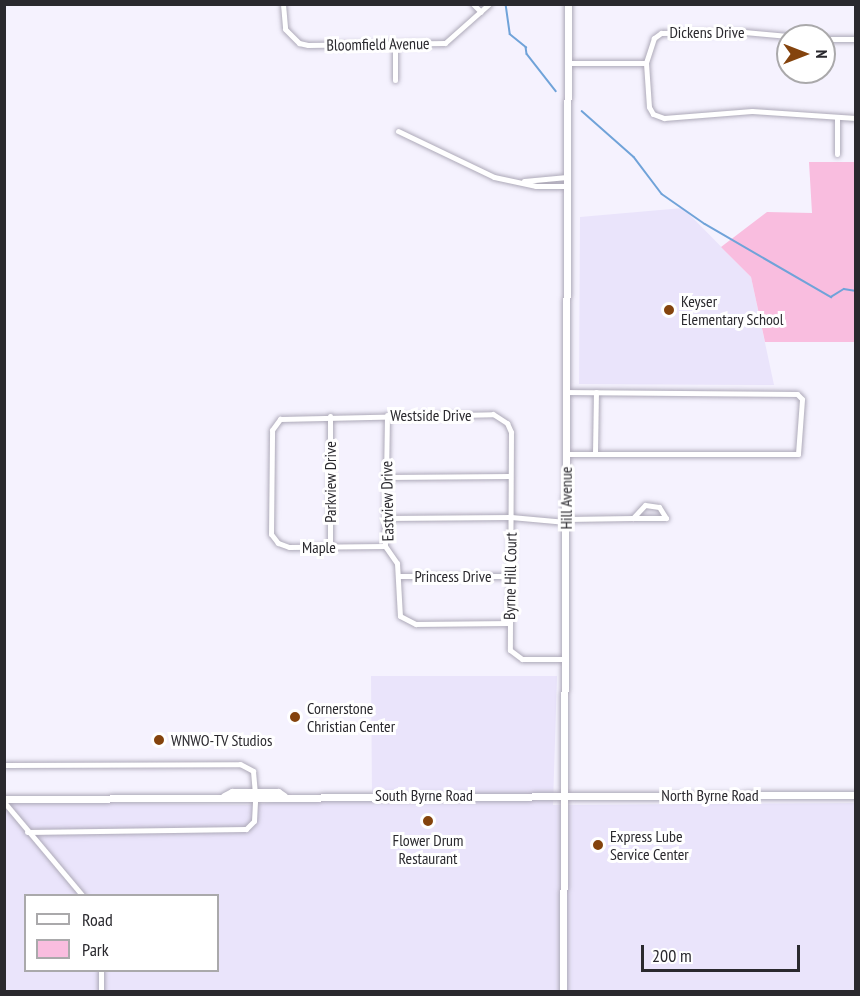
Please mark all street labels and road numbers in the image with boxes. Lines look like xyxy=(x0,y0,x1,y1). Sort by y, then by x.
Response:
street label: Dickens Drive xyxy=(669,22,745,42)
street label: Bloomfield Avenue xyxy=(326,33,430,55)
street label: Westside Drive xyxy=(390,405,472,425)
street label: Parkview Drive xyxy=(320,441,340,523)
street label: Eastview Drive xyxy=(377,460,397,542)
street label: Hill Avenue xyxy=(556,466,576,530)
street label: Byrne Hill Court xyxy=(500,532,520,620)
street label: Maple xyxy=(302,537,336,557)
street label: Princess Drive xyxy=(415,566,491,586)
street label: South Byrne Road xyxy=(375,785,473,805)
street label: North Byrne Road xyxy=(661,785,759,805)

